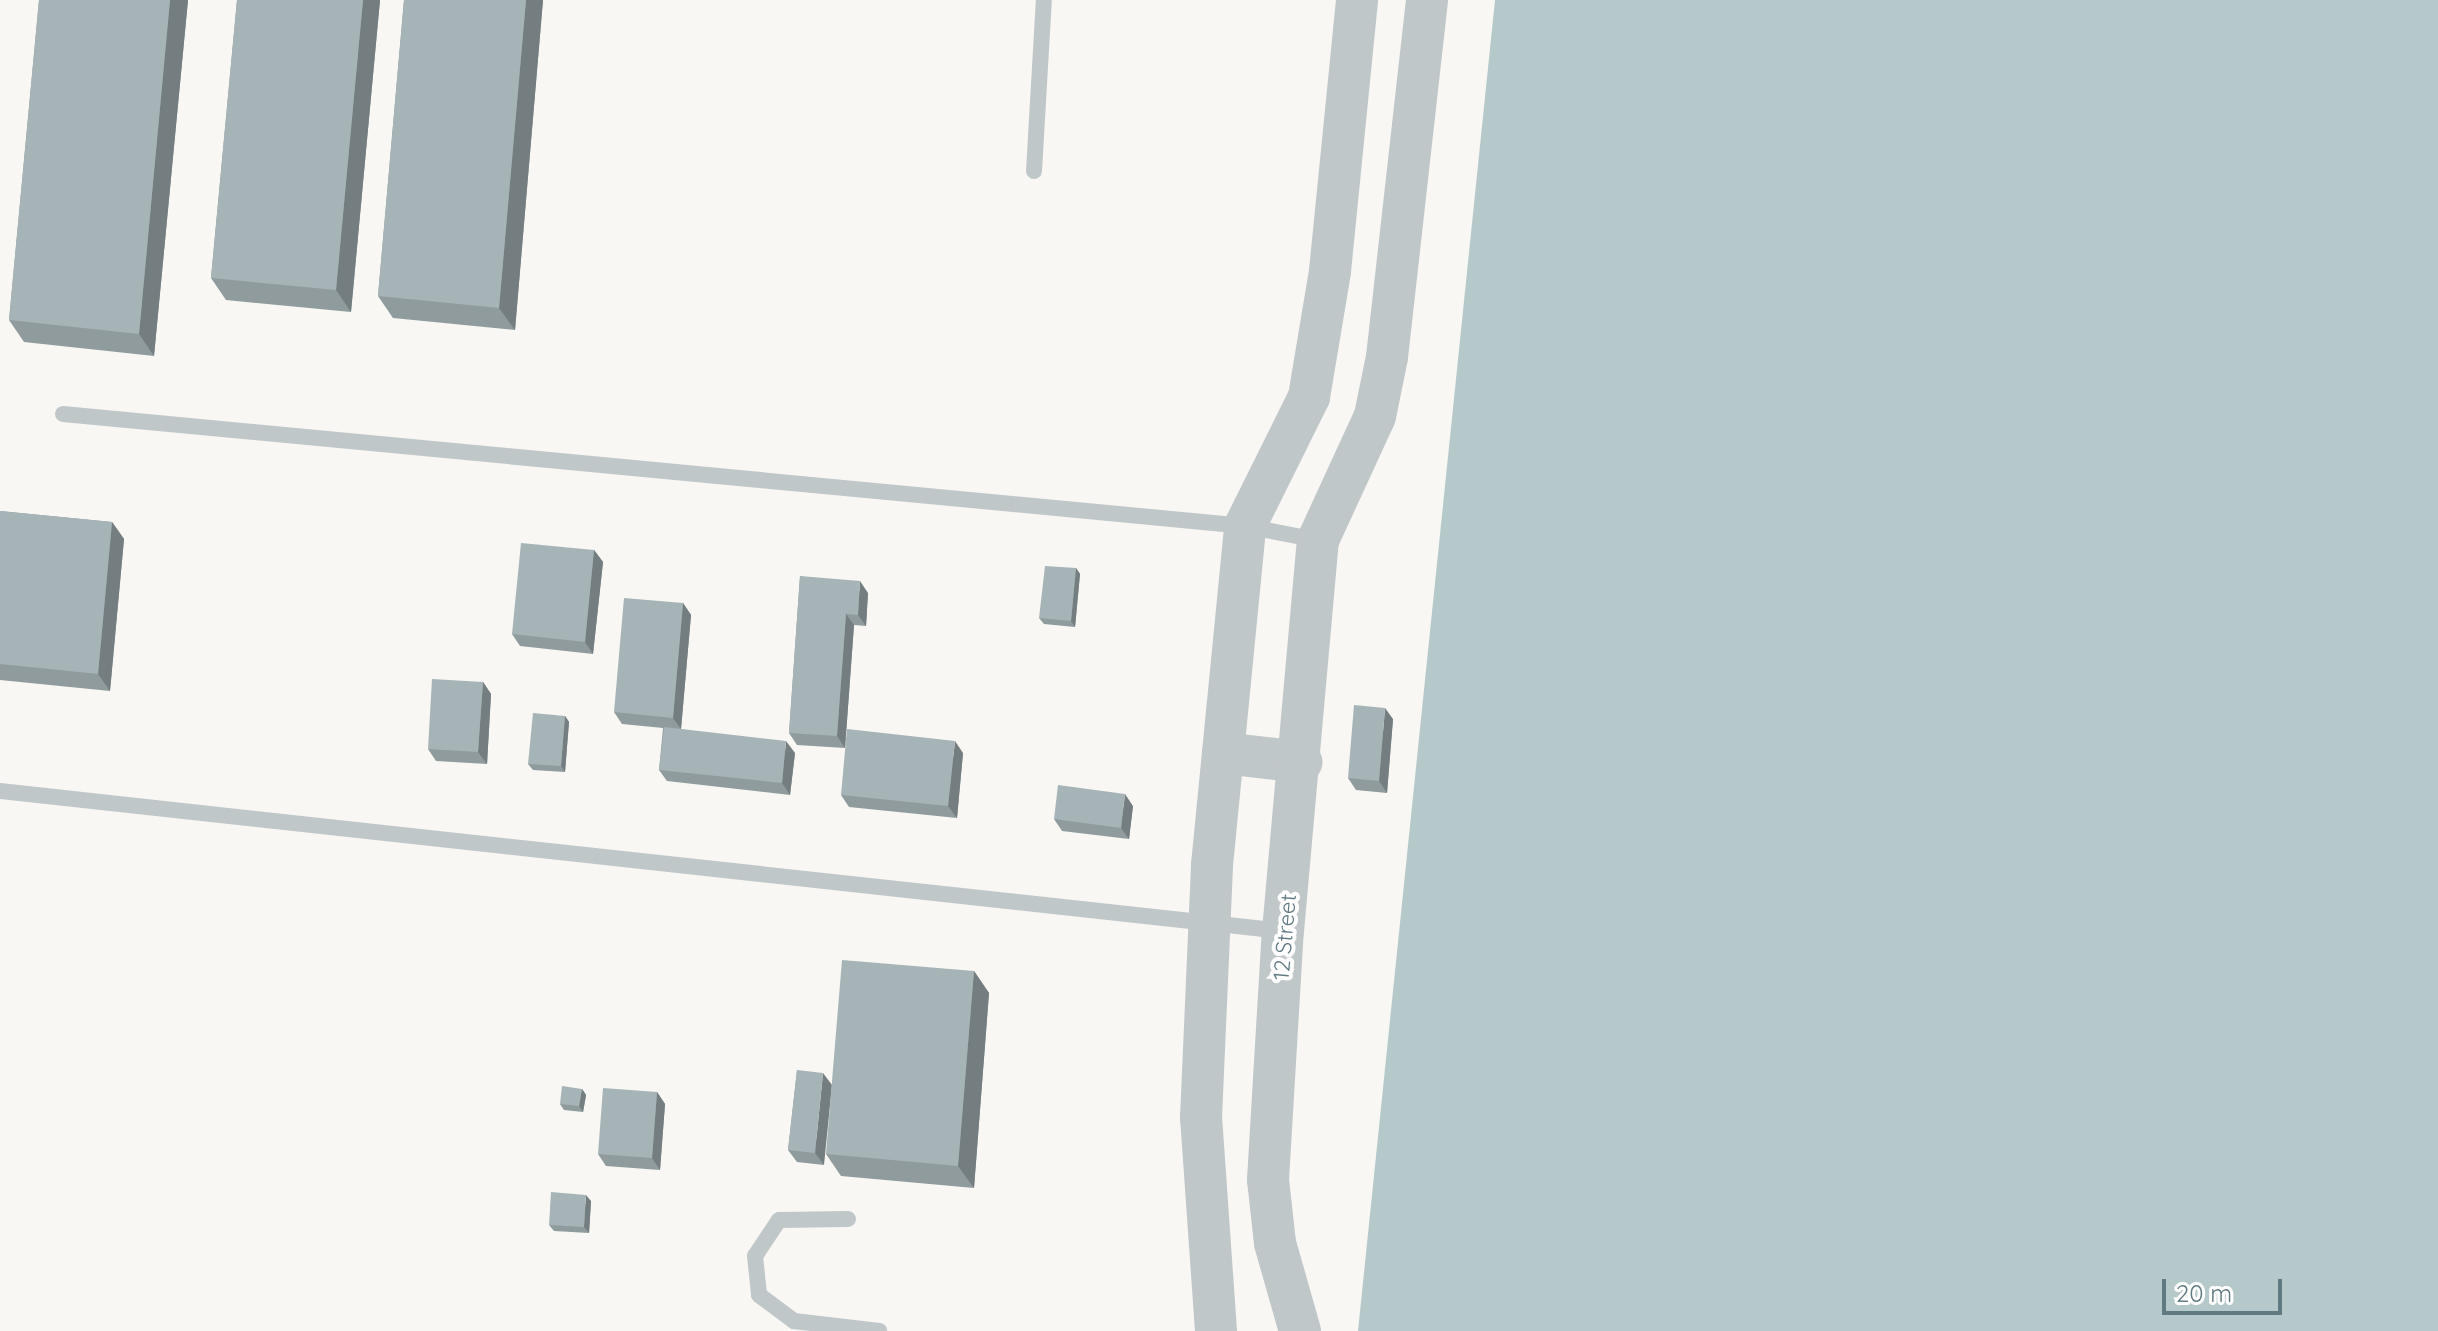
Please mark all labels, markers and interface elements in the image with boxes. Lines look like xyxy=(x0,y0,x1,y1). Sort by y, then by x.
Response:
street label: 12 Street xyxy=(1268,893,1302,981)
scale bar xyxy=(2166,1263,2286,1313)
text: 20 m xyxy=(2176,1278,2232,1308)

